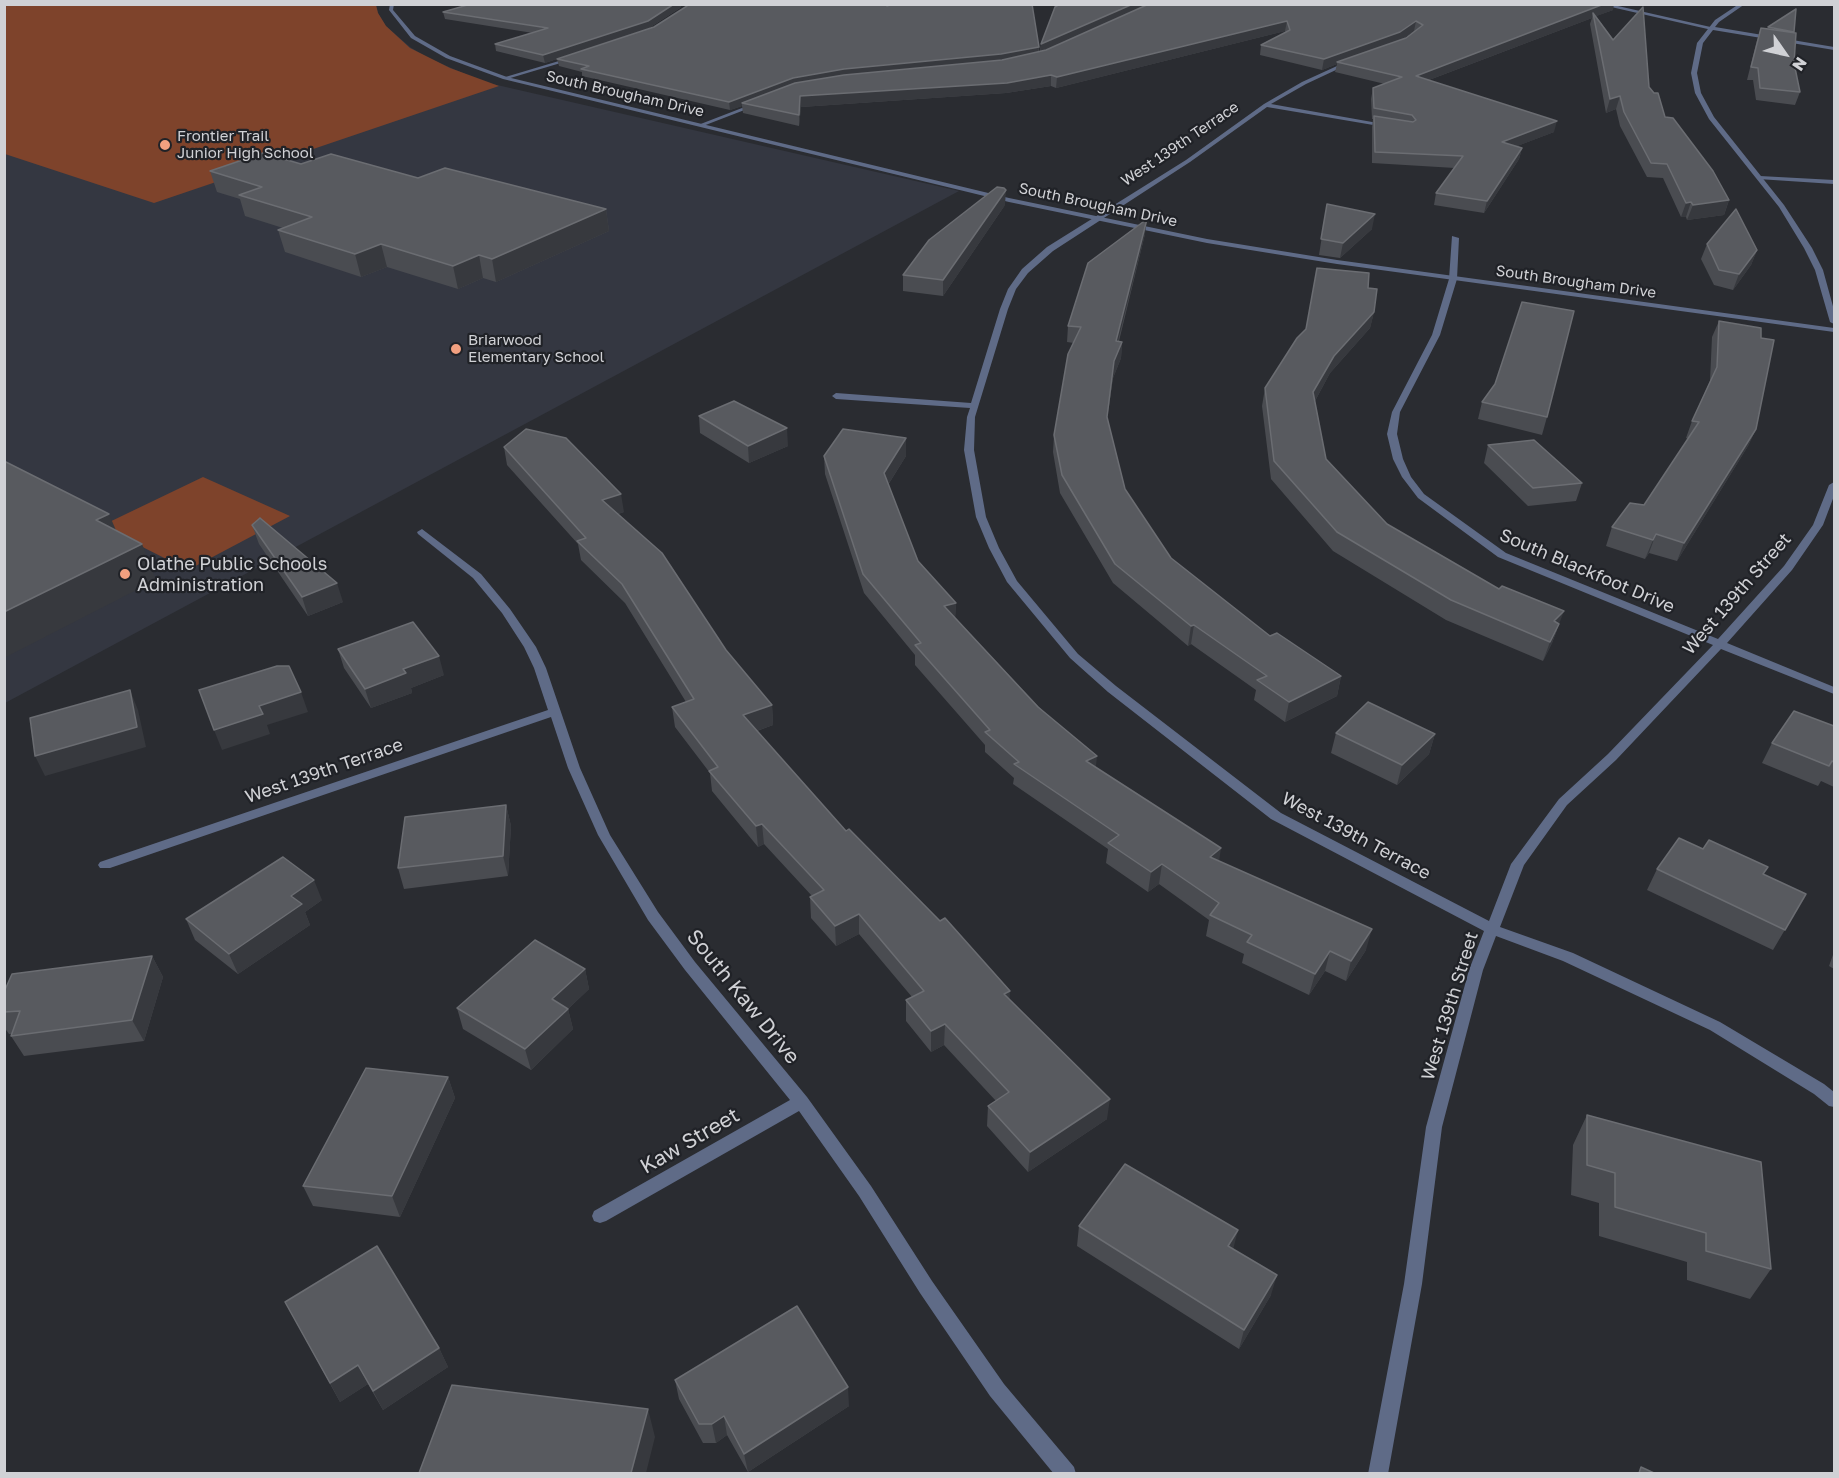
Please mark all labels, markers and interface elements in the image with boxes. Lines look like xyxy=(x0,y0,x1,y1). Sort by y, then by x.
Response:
north arrow xyxy=(1755,24,1815,84)
text: N xyxy=(1788,53,1812,75)
street label: South Brougham Drive xyxy=(544,67,706,121)
street label: West 139th Terrace xyxy=(1118,98,1242,190)
place label: Frontier Trail Junior High School xyxy=(177,127,314,162)
marker: Frontier Trail Junior High School xyxy=(158,138,172,152)
street label: South Brougham Drive xyxy=(1017,179,1179,231)
street label: South Brougham Drive xyxy=(1495,262,1657,302)
place label: Briarwood Elementary School xyxy=(468,331,604,366)
marker: Briarwood Elementary School xyxy=(449,342,463,356)
street label: South Blackfoot Drive xyxy=(1496,524,1678,618)
street label: West 139th Street xyxy=(1678,529,1796,659)
place label: Olathe Public Schools Administration xyxy=(137,553,327,596)
marker: Olathe Public Schools Administration xyxy=(118,567,132,581)
street label: West 139th Terrace xyxy=(242,734,406,808)
street label: West 139th Terrace xyxy=(1278,788,1434,884)
street label: South Kaw Drive xyxy=(681,925,805,1069)
street label: West 139th Street xyxy=(1417,929,1483,1083)
street label: Kaw Street xyxy=(636,1102,744,1180)

